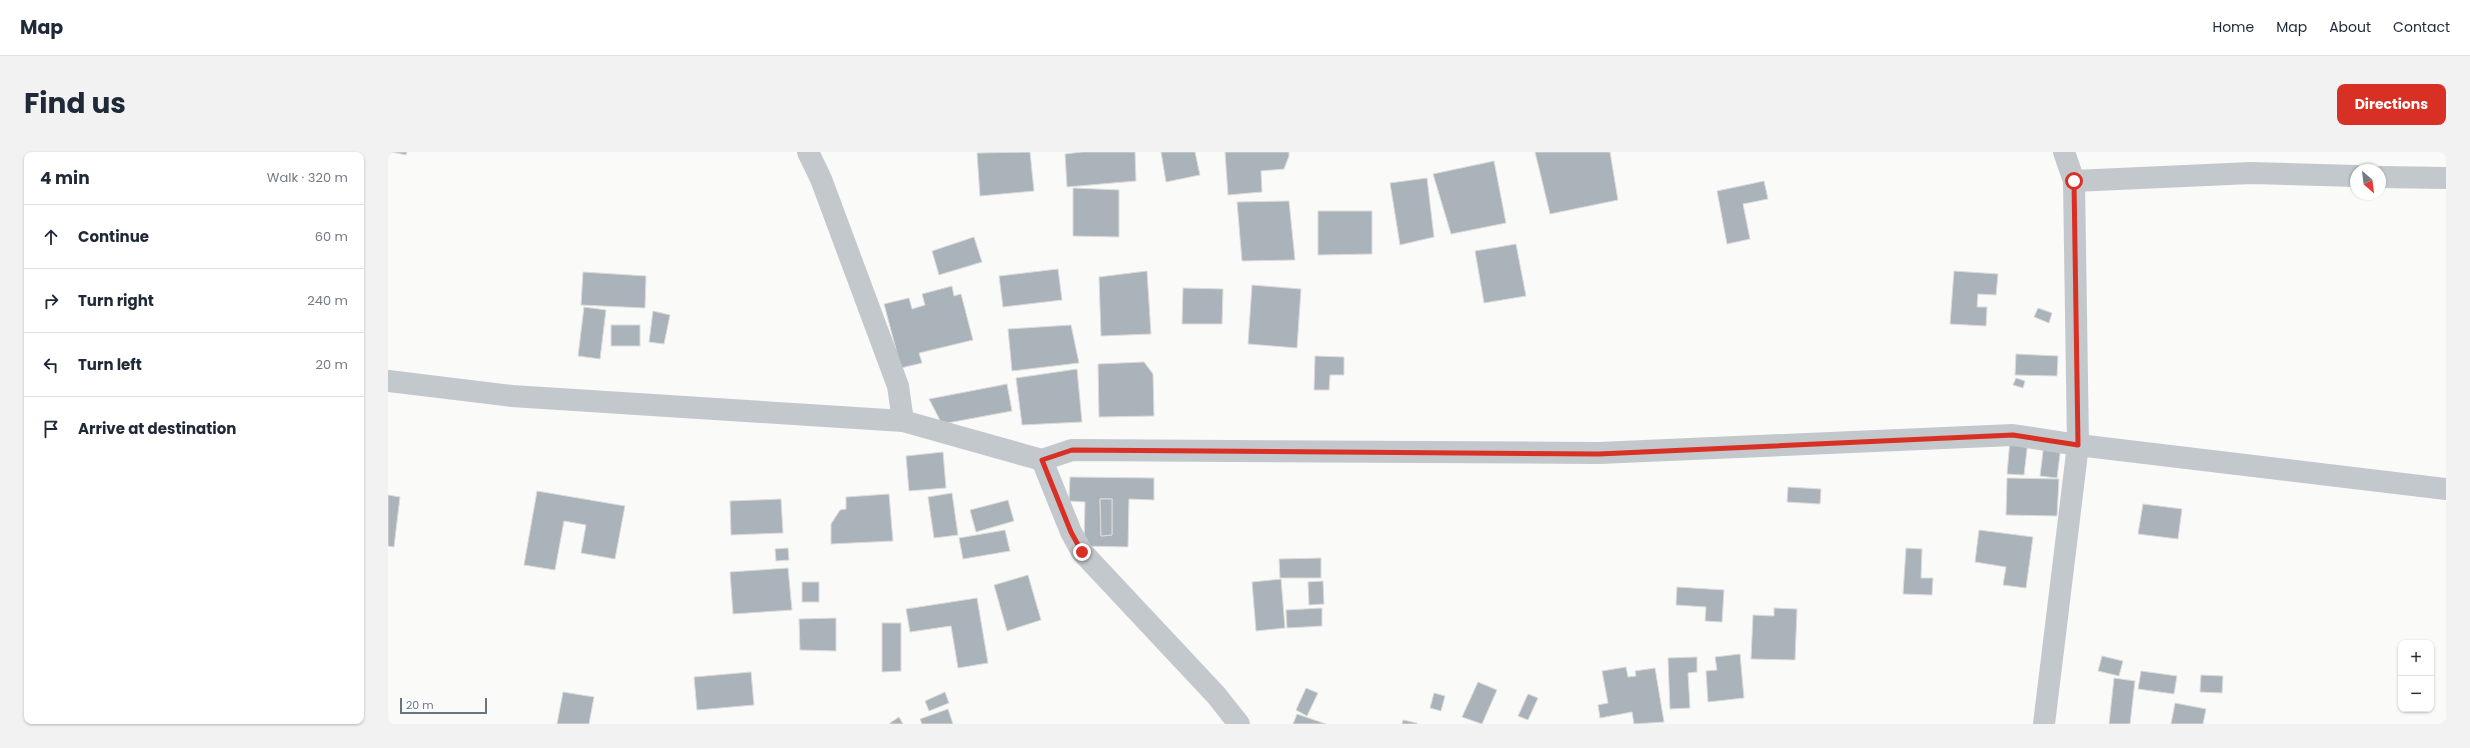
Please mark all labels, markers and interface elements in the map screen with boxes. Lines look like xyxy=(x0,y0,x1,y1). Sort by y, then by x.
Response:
text: Map xyxy=(20,14,63,41)
text: Home xyxy=(2212,17,2254,37)
text: Map xyxy=(2276,17,2307,37)
text: About xyxy=(2329,17,2371,37)
text: Contact xyxy=(2393,17,2450,37)
text: Find us xyxy=(24,84,126,123)
button: Directions xyxy=(2337,84,2446,125)
north arrow xyxy=(2350,164,2386,200)
text: 4 min xyxy=(40,166,90,190)
text: Walk · 320 m xyxy=(267,168,348,187)
route start xyxy=(2065,172,2083,190)
icon: ahead xyxy=(40,226,62,248)
text: Continue xyxy=(78,226,149,247)
text: 60 m xyxy=(315,227,348,246)
icon: right xyxy=(40,290,62,312)
text: Turn right xyxy=(78,290,154,311)
text: 240 m xyxy=(307,291,348,310)
icon: left xyxy=(40,354,62,376)
text: Turn left xyxy=(78,354,142,375)
text: 20 m xyxy=(315,355,348,374)
icon: arrive xyxy=(40,418,62,440)
text: Arrive at destination xyxy=(78,418,236,439)
route end xyxy=(1073,543,1091,561)
map controls xyxy=(2398,640,2434,712)
button: + xyxy=(2398,640,2434,676)
button: − xyxy=(2398,676,2434,712)
scale bar xyxy=(400,696,487,715)
text: 20 m xyxy=(406,697,434,713)

